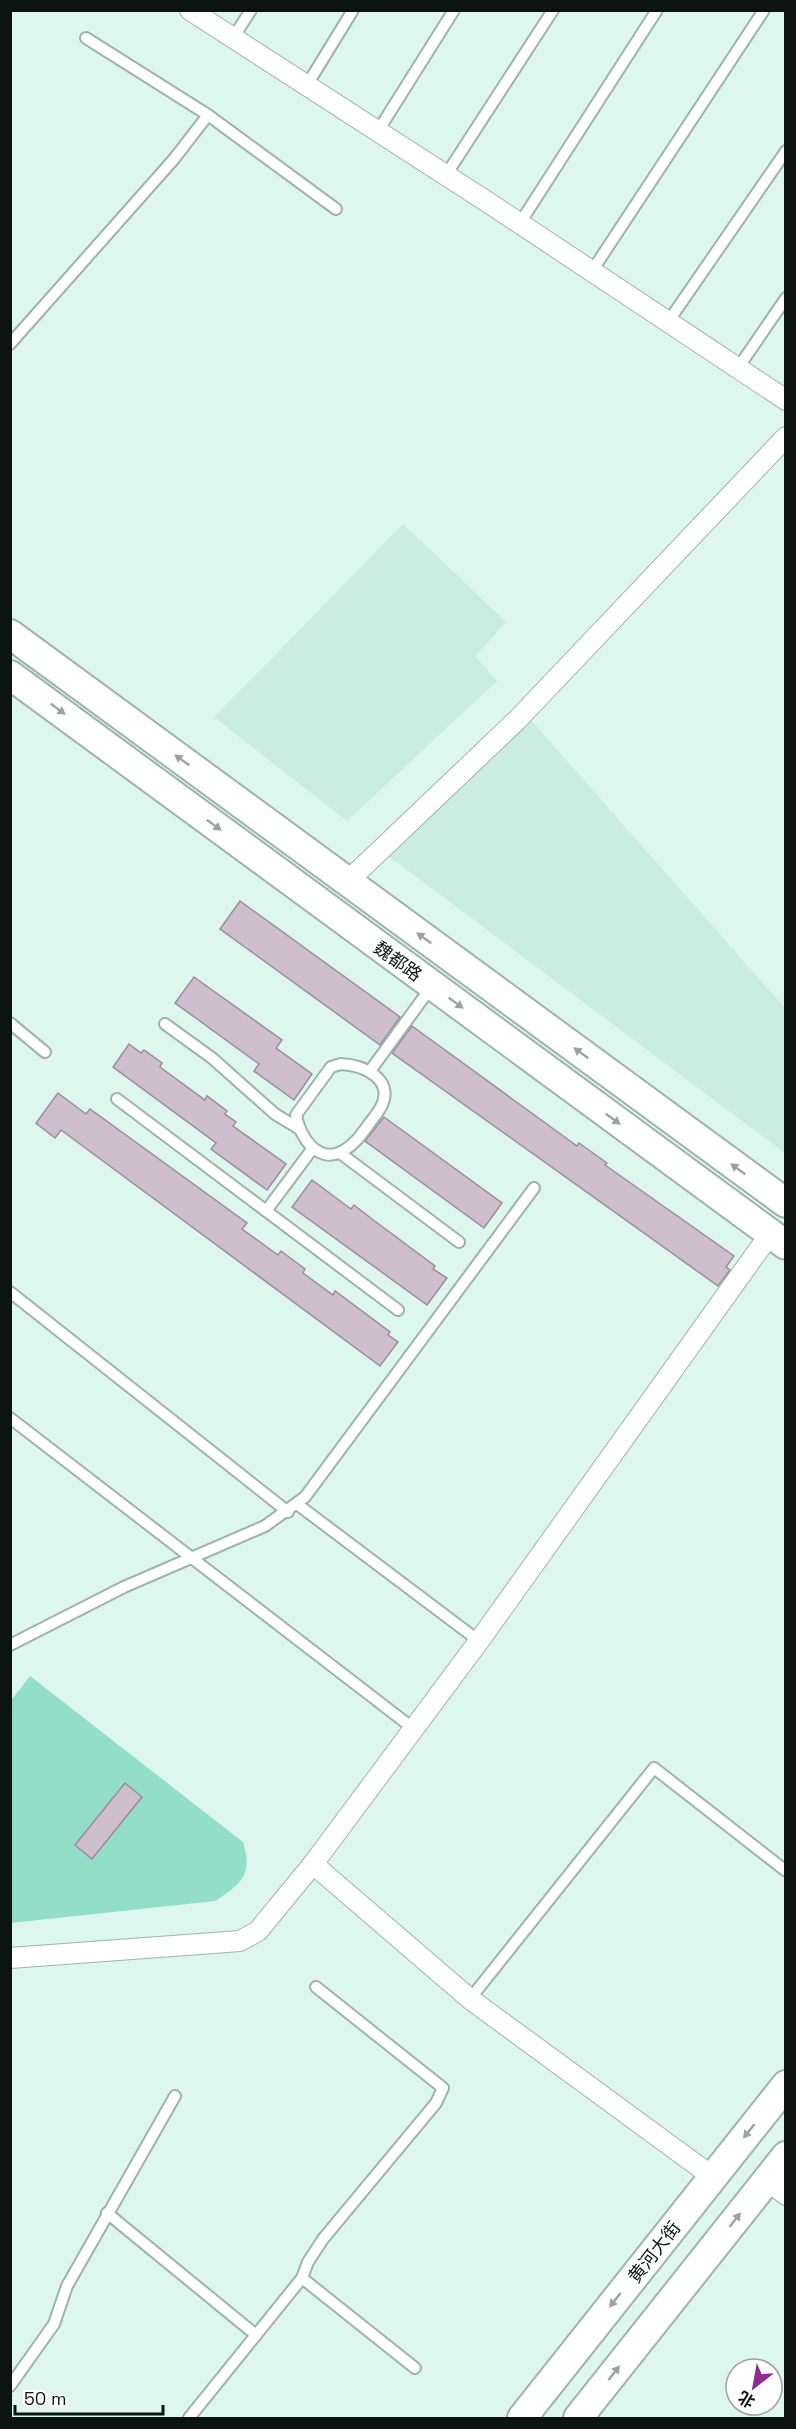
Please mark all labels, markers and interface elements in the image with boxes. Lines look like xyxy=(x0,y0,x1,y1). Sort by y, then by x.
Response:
one-way arrow xyxy=(50,703,65,715)
one-way arrow xyxy=(175,754,191,766)
one-way arrow xyxy=(206,819,222,831)
one-way arrow xyxy=(417,932,432,944)
street label: 魏都路 xyxy=(369,936,427,986)
one-way arrow xyxy=(448,997,463,1009)
one-way arrow xyxy=(574,1047,590,1059)
one-way arrow xyxy=(605,1113,621,1125)
one-way arrow xyxy=(731,1163,747,1175)
one-way arrow xyxy=(743,2123,756,2139)
one-way arrow xyxy=(729,2212,741,2227)
street label: 黄河大街 xyxy=(623,2217,685,2287)
one-way arrow xyxy=(610,2293,622,2308)
north arrow xyxy=(724,2357,784,2417)
one-way arrow xyxy=(608,2365,620,2380)
scale bar xyxy=(15,2378,164,2416)
text: 北 xyxy=(734,2386,759,2413)
text: 50 m xyxy=(24,2387,66,2410)

